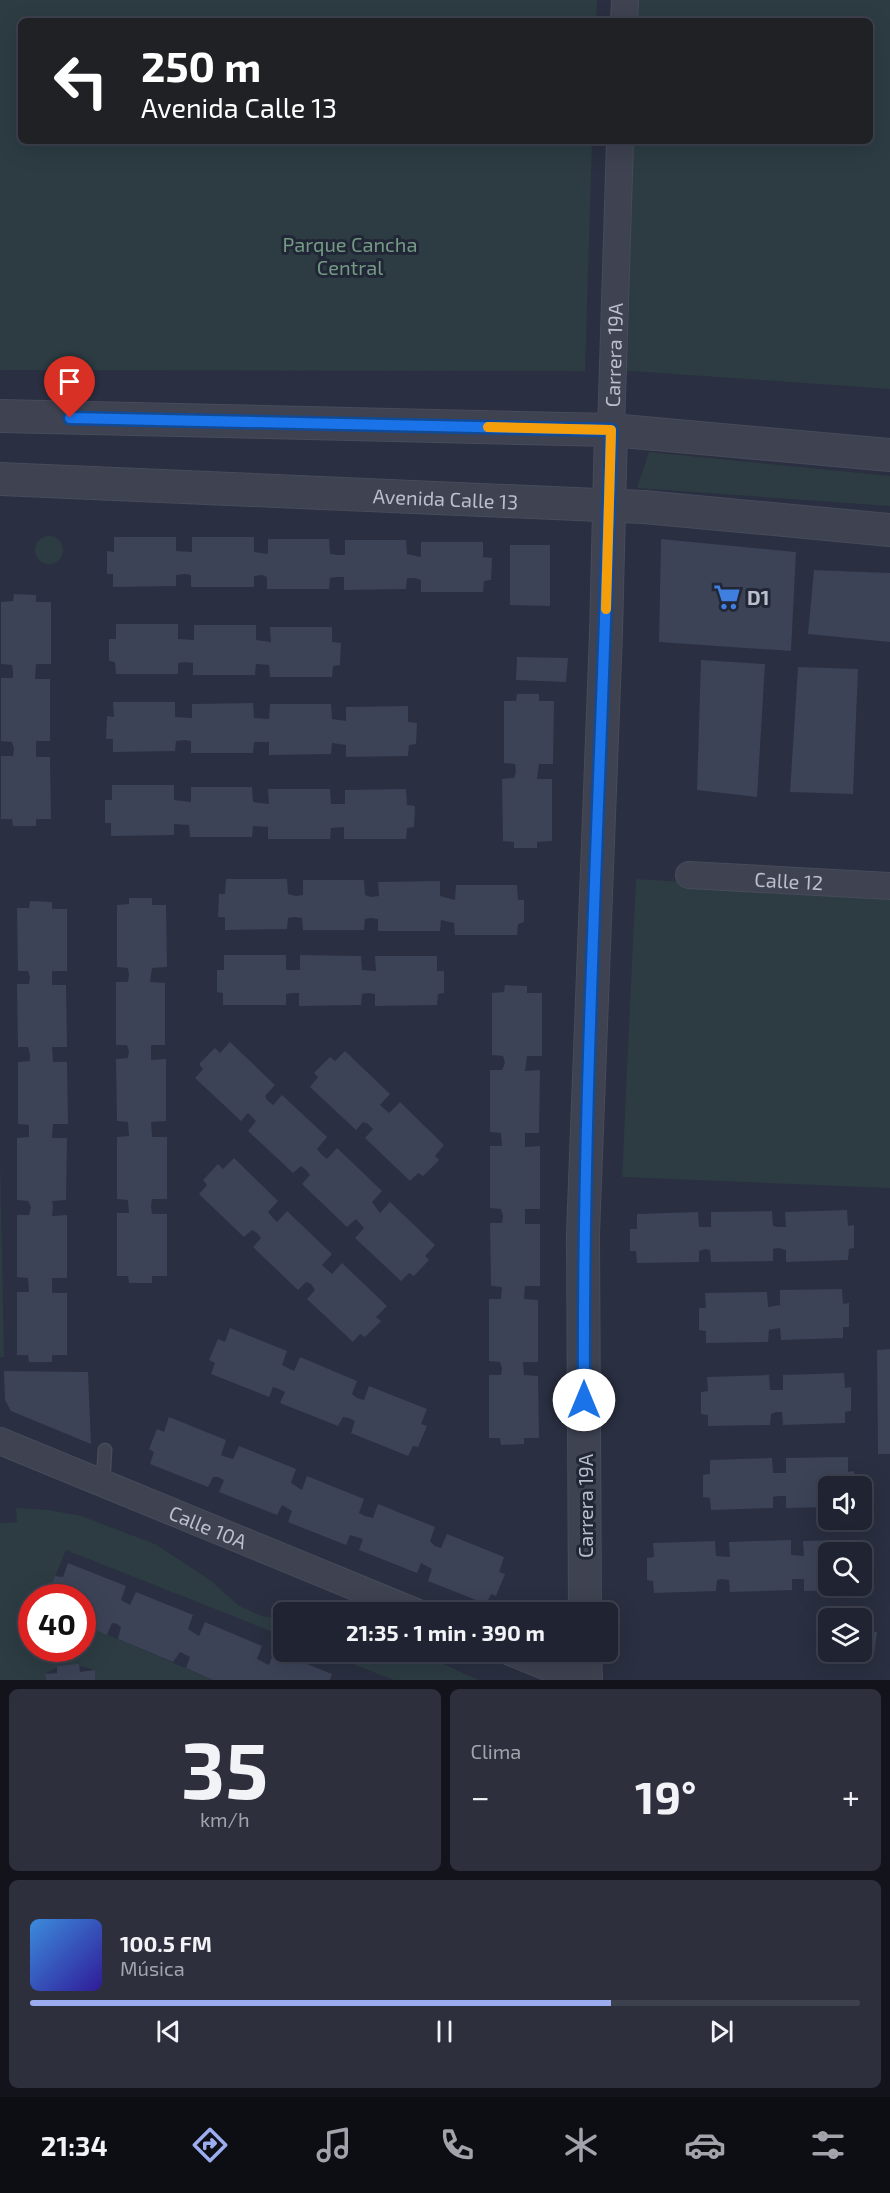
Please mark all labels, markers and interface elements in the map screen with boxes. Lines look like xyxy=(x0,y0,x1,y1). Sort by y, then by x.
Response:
text: 250 m xyxy=(141,40,261,90)
icon: left xyxy=(42,42,120,120)
text: Avenida Calle 13 xyxy=(141,91,337,123)
park label: Parque Cancha Central xyxy=(283,232,417,279)
street label: Carrera 19A xyxy=(600,302,627,408)
pin xyxy=(44,356,95,418)
icon: arrive xyxy=(53,365,86,398)
street label: Avenida Calle 13 xyxy=(372,483,519,514)
supermarket icon: D1 xyxy=(712,582,742,612)
place label: D1 xyxy=(747,585,769,609)
street label: Calle 12 xyxy=(754,867,824,894)
position arrow xyxy=(552,1368,616,1432)
street label: Carrera 19A xyxy=(573,1453,597,1558)
map controls xyxy=(818,1476,872,1662)
button: sound xyxy=(818,1476,872,1530)
street label: Calle 10A xyxy=(166,1500,251,1553)
button: search xyxy=(818,1542,872,1596)
speed limit sign: 40 xyxy=(18,1584,96,1662)
button: layers xyxy=(818,1608,872,1662)
text: 21:35 · 1 min · 390 m xyxy=(346,1619,545,1645)
text: 35 xyxy=(181,1721,268,1815)
text: Clima xyxy=(471,1739,521,1763)
text: 19° xyxy=(635,1769,697,1823)
text: − xyxy=(471,1776,490,1816)
text: + xyxy=(842,1776,860,1816)
text: km/h xyxy=(200,1807,250,1831)
text: 100.5 FM xyxy=(120,1930,212,1956)
text: Música xyxy=(120,1956,185,1980)
icon: previous xyxy=(152,2015,185,2048)
icon: pause xyxy=(428,2015,461,2048)
icon: next xyxy=(705,2015,738,2048)
icon: directions xyxy=(189,2124,231,2166)
icon: music xyxy=(313,2124,355,2166)
icon: phone xyxy=(436,2124,478,2166)
icon: climate xyxy=(560,2124,602,2166)
icon: car xyxy=(684,2124,726,2166)
icon: filters xyxy=(807,2124,849,2166)
text: 21:34 xyxy=(41,2129,108,2161)

